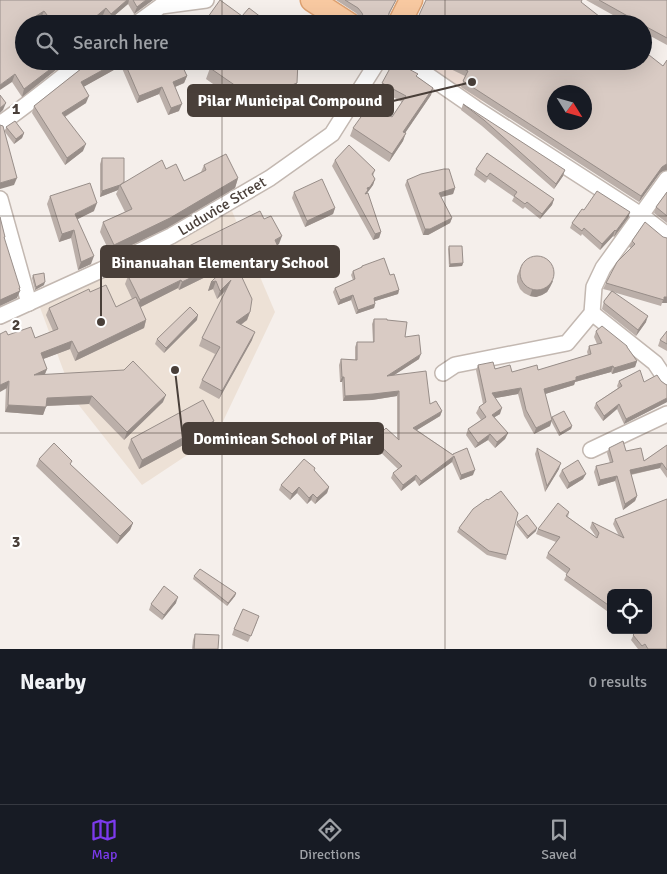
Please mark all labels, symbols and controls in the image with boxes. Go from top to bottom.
search box [15,15,652,70]
icon: search [33,29,61,57]
text: Search here [73,31,169,55]
callout: Pilar Municipal Compound [188,85,393,116]
north arrow [547,85,592,130]
text: Pilar Municipal Compound [198,91,383,111]
text: 1 [12,99,21,119]
street label: Luduvice Street [175,173,269,239]
callout: Binanuahan Elementary School [101,246,339,277]
text: Binanuahan Elementary School [111,253,329,273]
text: 2 [12,315,20,335]
callout: Dominican School of Pilar [183,423,383,454]
text: Dominican School of Pilar [193,429,374,449]
text: 3 [12,532,20,552]
map controls [607,589,652,634]
button: locate [607,589,652,634]
text: Nearby [20,669,86,695]
text: 0 results [588,672,647,692]
tab: Map [90,816,118,863]
tab: Directions [299,816,360,863]
tab: Saved [541,816,577,863]

